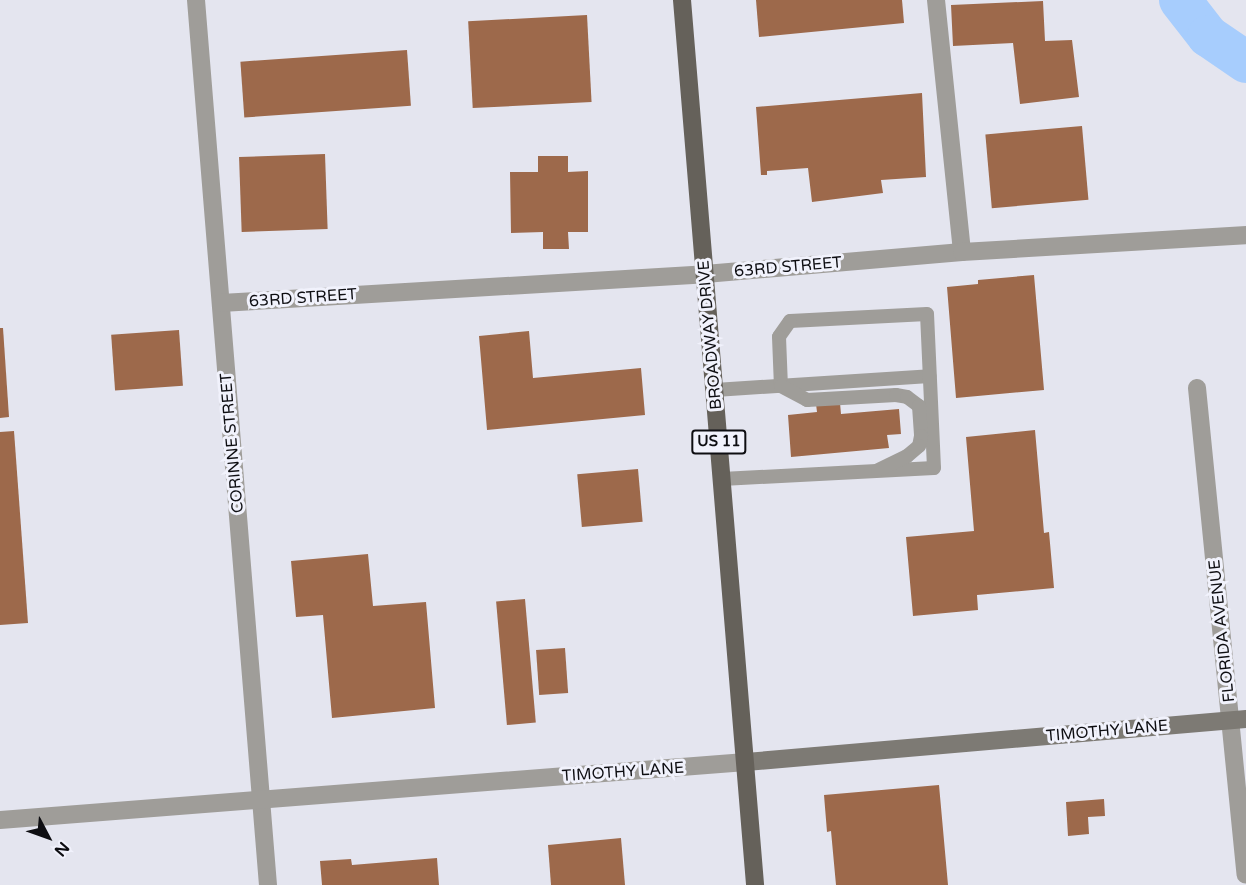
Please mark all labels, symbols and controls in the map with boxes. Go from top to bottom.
street label: 63RD STREET [733,253,843,281]
street label: BROADWAY DRIVE [694,259,726,411]
street label: 63RD STREET [248,285,358,311]
street label: CORINNE STREET [216,372,248,514]
road number: US 11 [690,430,748,454]
street label: FLORIDA AVENUE [1205,559,1239,703]
street label: TIMOTHY LANE [1045,716,1169,746]
street label: TIMOTHY LANE [561,758,685,786]
north arrow [18,807,78,867]
text: N [50,837,73,860]

